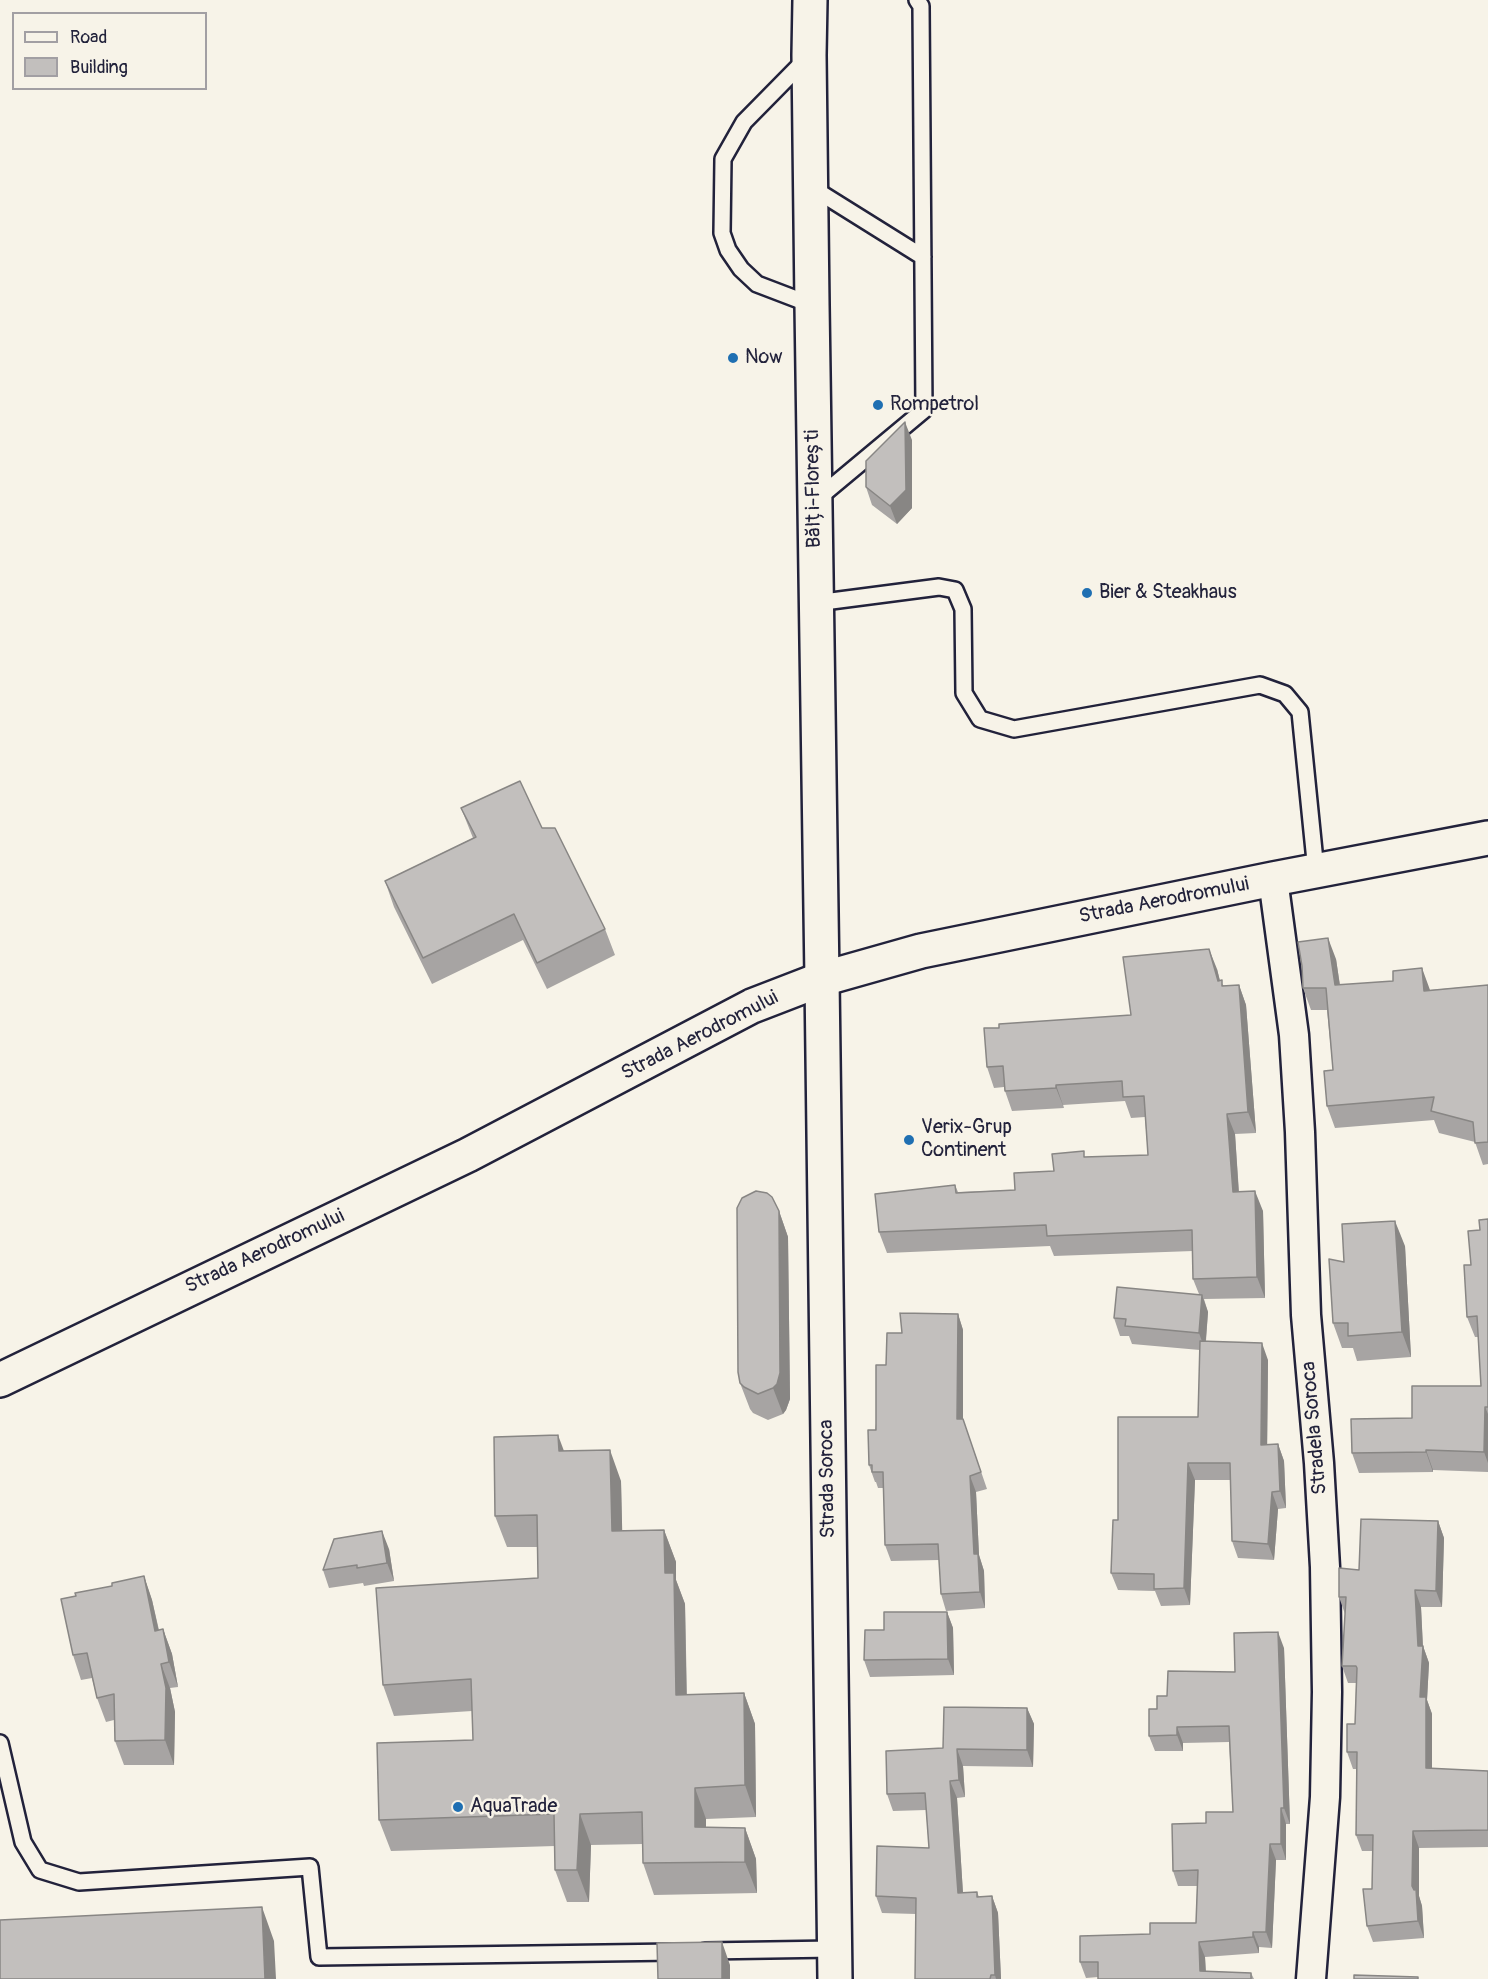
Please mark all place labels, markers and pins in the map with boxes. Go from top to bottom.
place label: Now [745,346,783,370]
marker: Now [726,351,740,365]
place label: Rompetrol [890,393,979,417]
marker: Rompetrol [871,398,885,412]
place label: Bier & Steakhaus [1099,581,1237,605]
marker: Bier & Steakhaus [1080,586,1094,600]
place label: Verix-Grup Continent [921,1116,1012,1163]
marker: Verix-Grup Continent [902,1133,916,1147]
place label: AquaTrade [470,1795,557,1819]
marker: AquaTrade [451,1800,465,1814]

